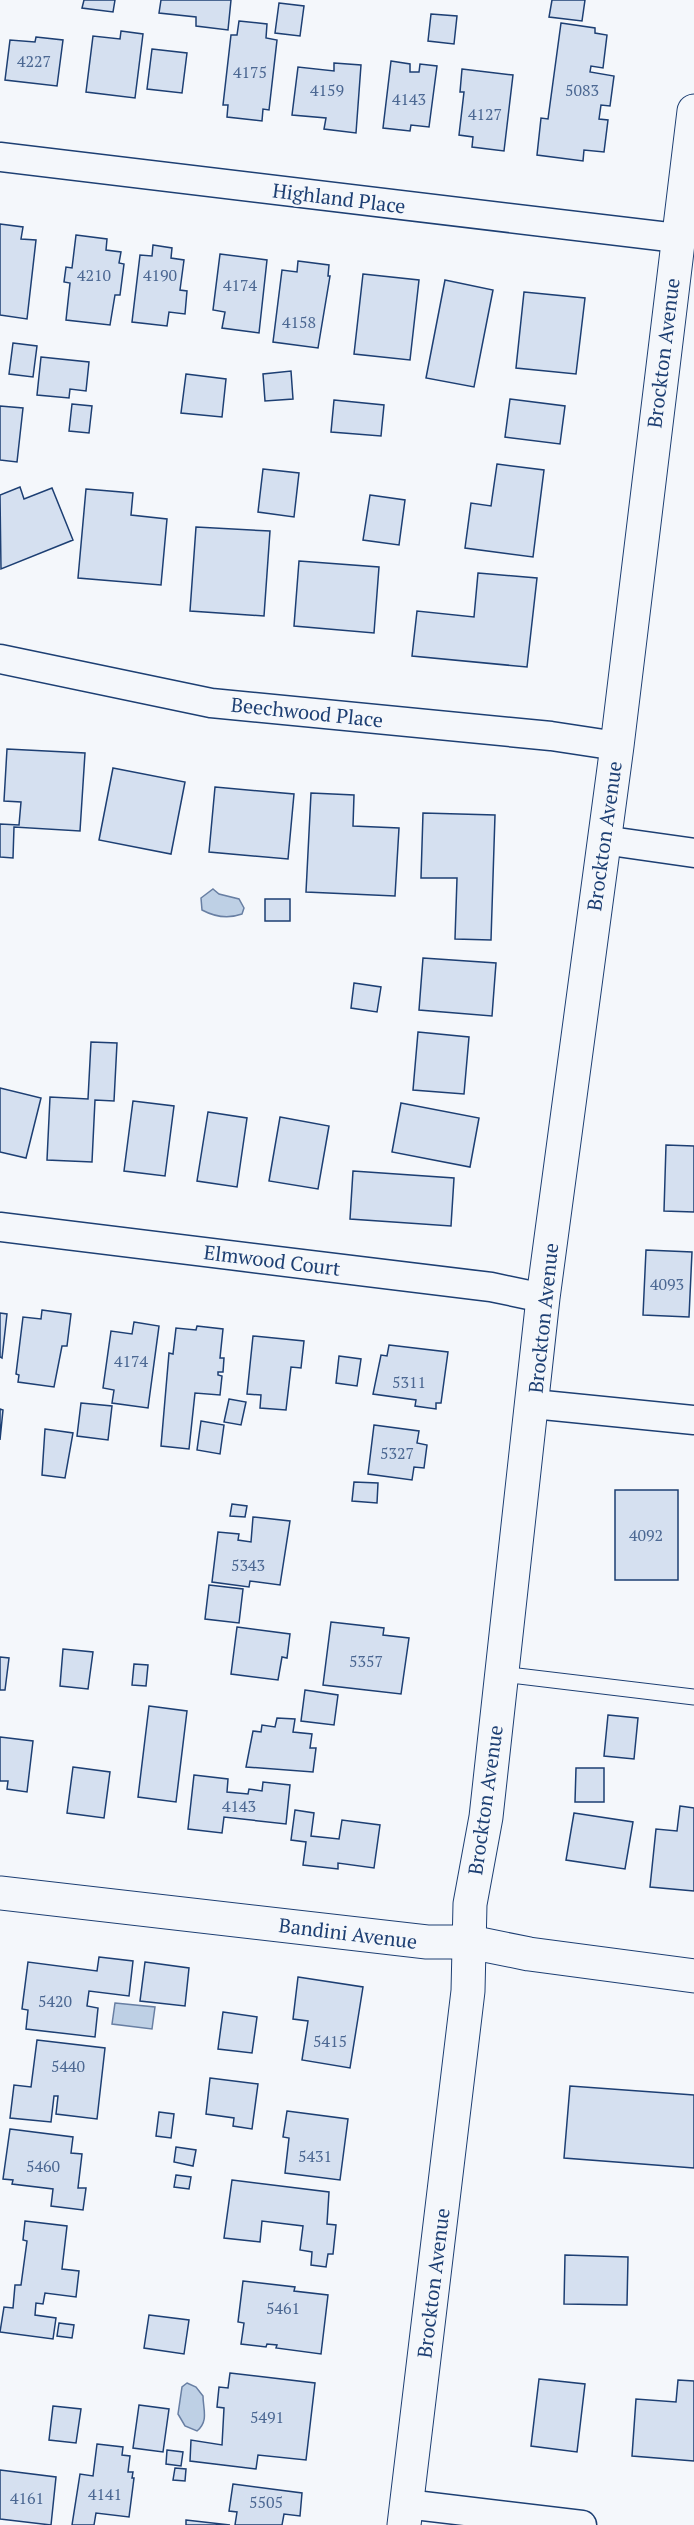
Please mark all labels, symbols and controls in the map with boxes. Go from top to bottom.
house number: 4227 [17,50,51,72]
house number: 4175 [233,61,267,83]
house number: 4159 [310,79,344,101]
house number: 5083 [565,79,599,101]
house number: 4143 [392,88,426,110]
house number: 4127 [468,103,502,125]
street label: Highland Place [271,176,407,220]
house number: 4210 [77,264,111,286]
house number: 4190 [143,264,177,286]
house number: 4174 [223,274,258,296]
street label: Brockton Avenue [640,276,686,430]
house number: 4158 [282,311,316,333]
street label: Beechwood Place [230,691,384,733]
street label: Brockton Avenue [580,759,628,913]
street label: Elmwood Court [202,1238,342,1282]
street label: Brockton Avenue [522,1242,564,1394]
house number: 4093 [650,1273,684,1295]
house number: 4174 [114,1350,149,1372]
house number: 5311 [392,1371,426,1393]
house number: 5327 [380,1442,414,1464]
house number: 4092 [629,1524,663,1546]
house number: 5343 [231,1554,265,1576]
house number: 5357 [349,1650,383,1672]
street label: Brockton Avenue [461,1723,509,1877]
house number: 4143 [222,1795,256,1817]
street label: Bandini Avenue [277,1911,419,1955]
house number: 5420 [38,1990,72,2012]
house number: 5415 [313,2030,347,2052]
house number: 5440 [51,2055,85,2077]
house number: 5431 [298,2145,332,2167]
house number: 5460 [26,2155,60,2177]
street label: Brockton Avenue [410,2206,456,2360]
house number: 5461 [266,2297,300,2319]
house number: 5491 [250,2406,284,2428]
house number: 4141 [88,2483,122,2505]
house number: 4161 [10,2487,44,2509]
house number: 5505 [249,2491,283,2513]

